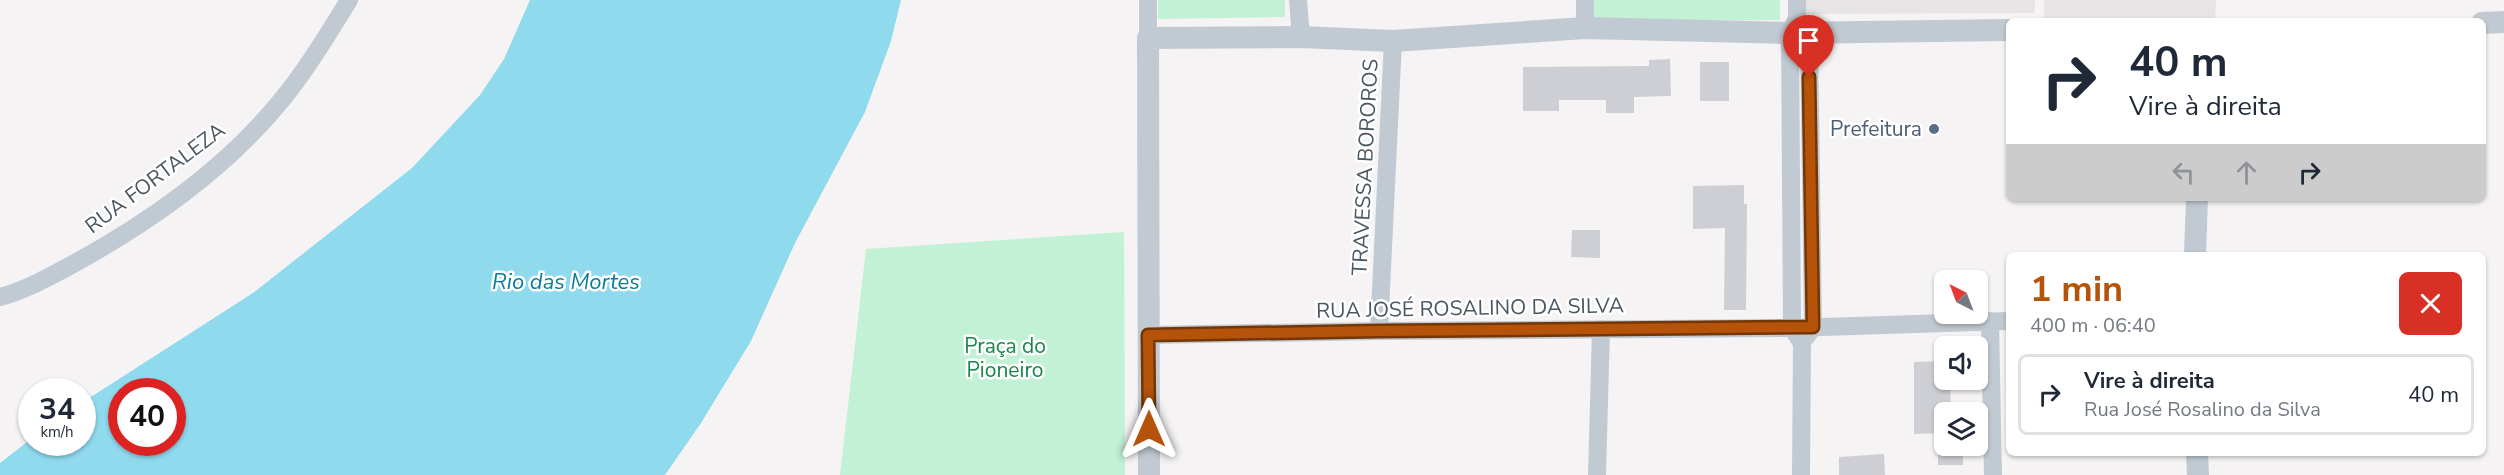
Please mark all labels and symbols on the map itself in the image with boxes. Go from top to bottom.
pin [1783,15,1834,77]
street label: TRAVESSA BOROROS [1345,58,1385,276]
place label: Prefeitura [1830,115,1922,143]
street label: RUA FORTALEZA [79,116,231,240]
marker: Prefeitura [1927,122,1941,136]
water label: Rio das Mortes [492,267,640,297]
north arrow [1934,270,1988,324]
street label: RUA JOSÉ ROSALINO DA SILVA [1316,291,1624,325]
park label: Praça do Pioneiro [964,332,1046,384]
speed limit sign: 40 [108,378,186,456]
position arrow [1117,397,1181,461]

